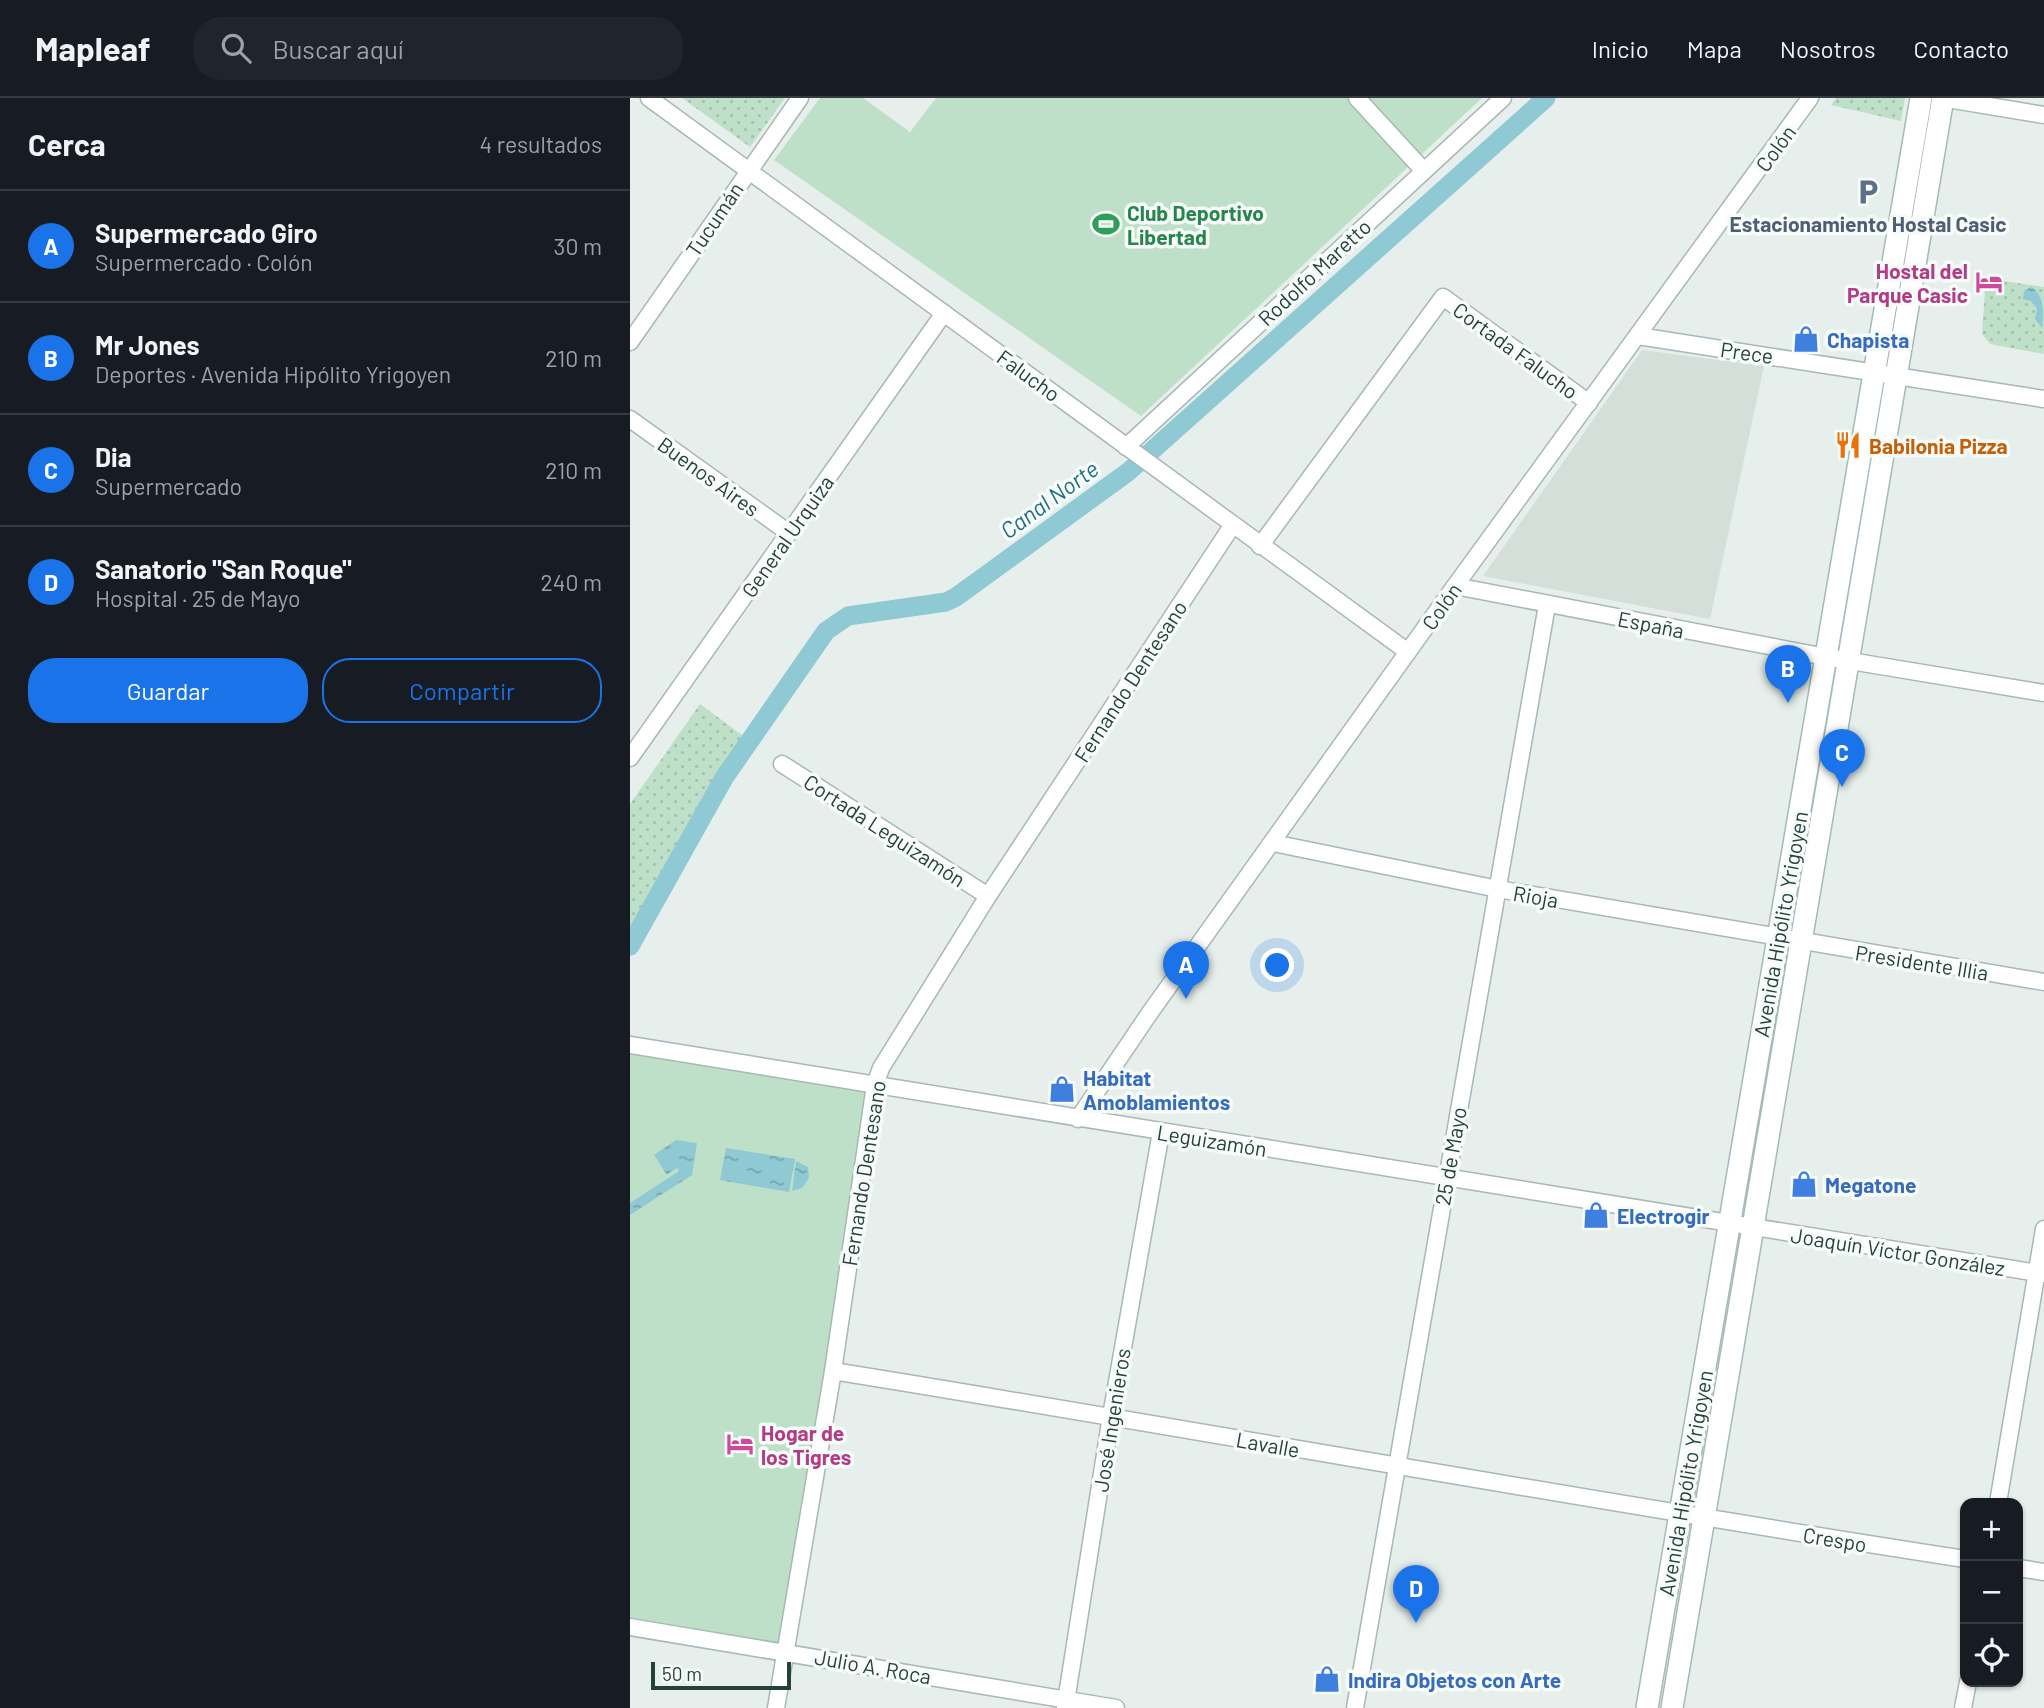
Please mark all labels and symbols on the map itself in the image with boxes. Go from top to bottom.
street label: Colón [1750,120,1800,176]
street label: Tucumán [680,177,748,261]
parking icon: Estacionamiento Hostal Casic [1853,177,1883,207]
place label: Club Deportivo Libertad [1127,200,1264,249]
sports icon: Club Deportivo Libertad [1091,209,1121,239]
place label: Estacionamiento Hostal Casic [1729,211,2007,236]
street label: Rodolfo Maretto [1253,213,1375,331]
place label: Hostal del Parque Casic [1847,258,1968,307]
hotel icon: Hostal del Parque Casic [1974,267,2004,297]
street label: Cortada Falucho [1449,296,1583,404]
shop icon: Chapista [1791,324,1821,354]
place label: Chapista [1827,327,1909,352]
street label: Prece [1719,336,1775,368]
street label: Falucho [993,344,1065,406]
restaurant icon: Babilonia Pizza [1833,430,1863,460]
street label: Buenos Aires [654,431,764,521]
place label: Babilonia Pizza [1869,433,2008,458]
water label: Canal Norte [994,454,1104,544]
street label: General Urquiza [736,470,838,602]
street label: Colón [1416,578,1466,634]
street label: Fernando Dentesano [1068,596,1192,766]
street label: España [1616,605,1686,643]
pin: B [1765,645,1811,703]
pin: C [1819,729,1865,787]
street label: Cortada Leguizamón [799,768,971,892]
street label: Avenida Hipólito Yrigoyen [1748,809,1812,1039]
street label: Rioja [1511,880,1561,912]
street label: Presidente Illia [1854,939,1990,985]
pin: A [1163,941,1209,999]
your location [1260,948,1294,982]
place label: Habitat Amoblamientos [1083,1065,1230,1114]
shop icon: Habitat Amoblamientos [1047,1074,1077,1104]
street label: Fernando Dentesano [836,1078,890,1268]
street label: 25 de Mayo [1429,1105,1471,1207]
street label: Leguizamón [1155,1119,1269,1161]
shop icon: Megatone [1789,1169,1819,1199]
place label: Megatone [1825,1172,1916,1197]
shop icon: Electrogir [1581,1200,1611,1230]
place label: Electrogir [1617,1203,1710,1228]
street label: Joaquín Víctor González [1789,1222,2007,1280]
street label: José Ingenieros [1087,1346,1135,1494]
street label: Avenida Hipólito Yrigoyen [1653,1368,1717,1598]
place label: Hogar de los Tigres [761,1420,851,1469]
street label: Lavalle [1234,1426,1302,1462]
hotel icon: Hogar de los Tigres [725,1429,755,1459]
street label: Crespo [1801,1522,1869,1556]
pin: D [1393,1565,1439,1623]
street label: Julio A. Roca [813,1643,933,1689]
scale bar [651,1659,791,1691]
shop icon: Indira Objetos con Arte [1312,1664,1342,1694]
place label: Indira Objetos con Arte [1348,1667,1561,1692]

